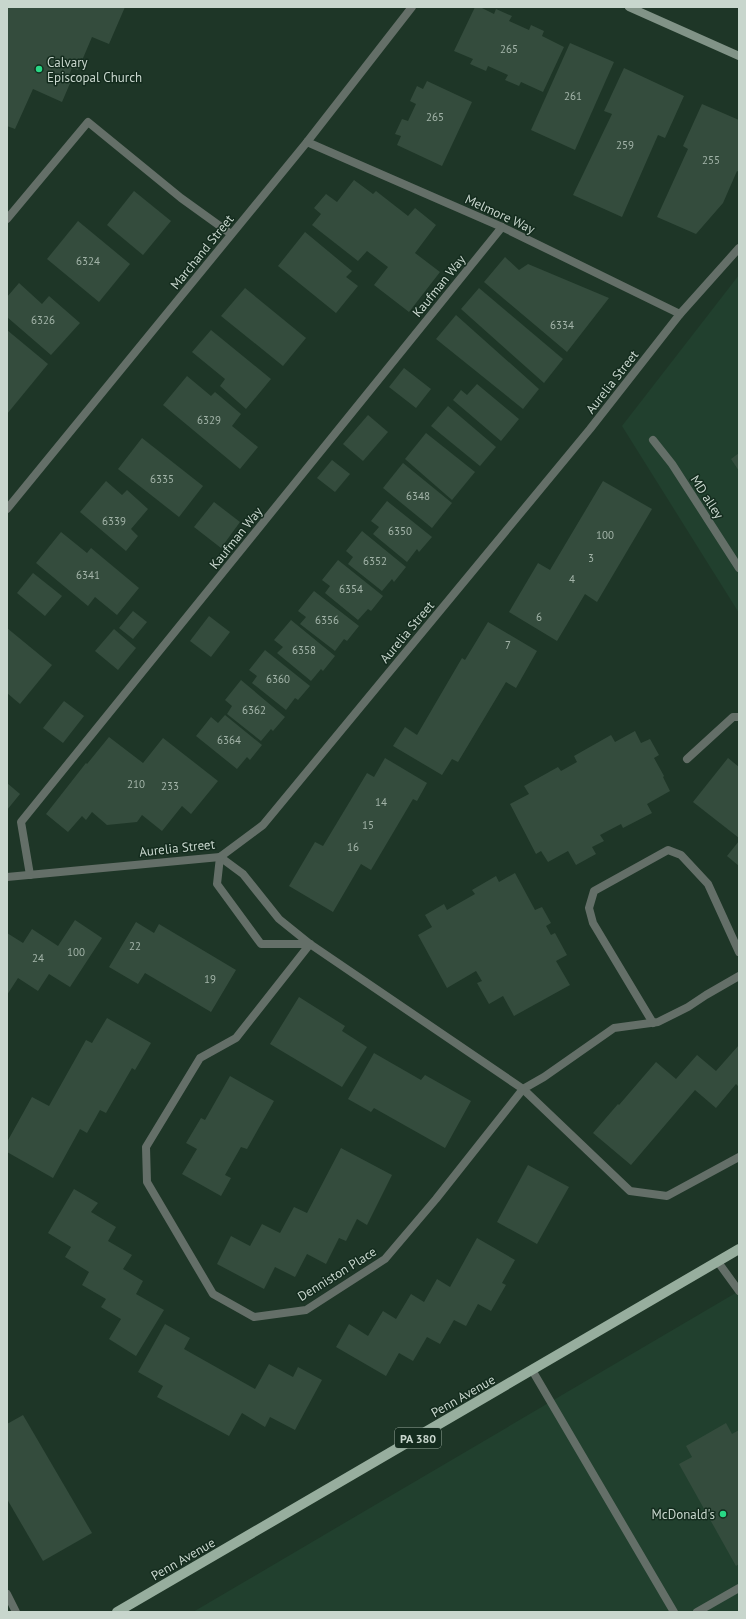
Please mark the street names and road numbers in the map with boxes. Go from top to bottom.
street label: Melmore Way [462,190,538,238]
street label: Marchand Street [167,211,238,293]
street label: Kaufman Way [409,251,469,321]
street label: Aurelia Street [582,346,642,417]
street label: MD alley [687,472,727,522]
street label: Kaufman Way [206,503,266,573]
street label: Aurelia Street [376,597,438,667]
street label: Aurelia Street [138,836,216,860]
street label: Denniston Place [294,1243,380,1305]
street label: Penn Avenue [428,1371,498,1421]
road number: PA 380 [395,1428,441,1448]
street label: Penn Avenue [148,1534,218,1584]

